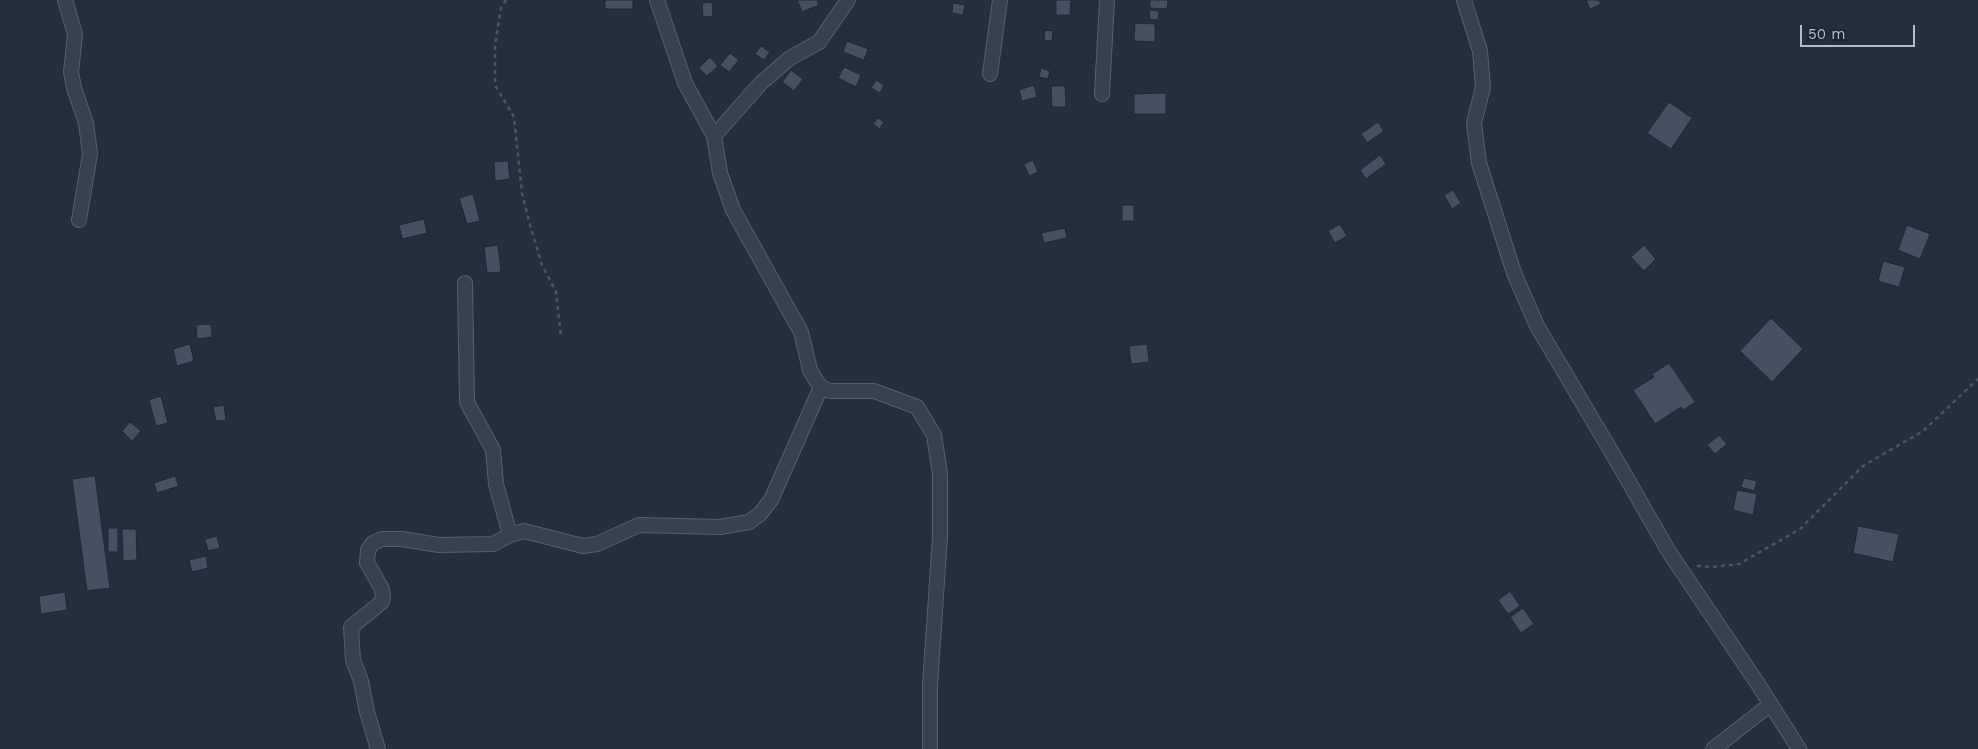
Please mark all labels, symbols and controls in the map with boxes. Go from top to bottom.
scale bar [1803,15,1918,47]
text: 50 m [1808,25,1845,43]

